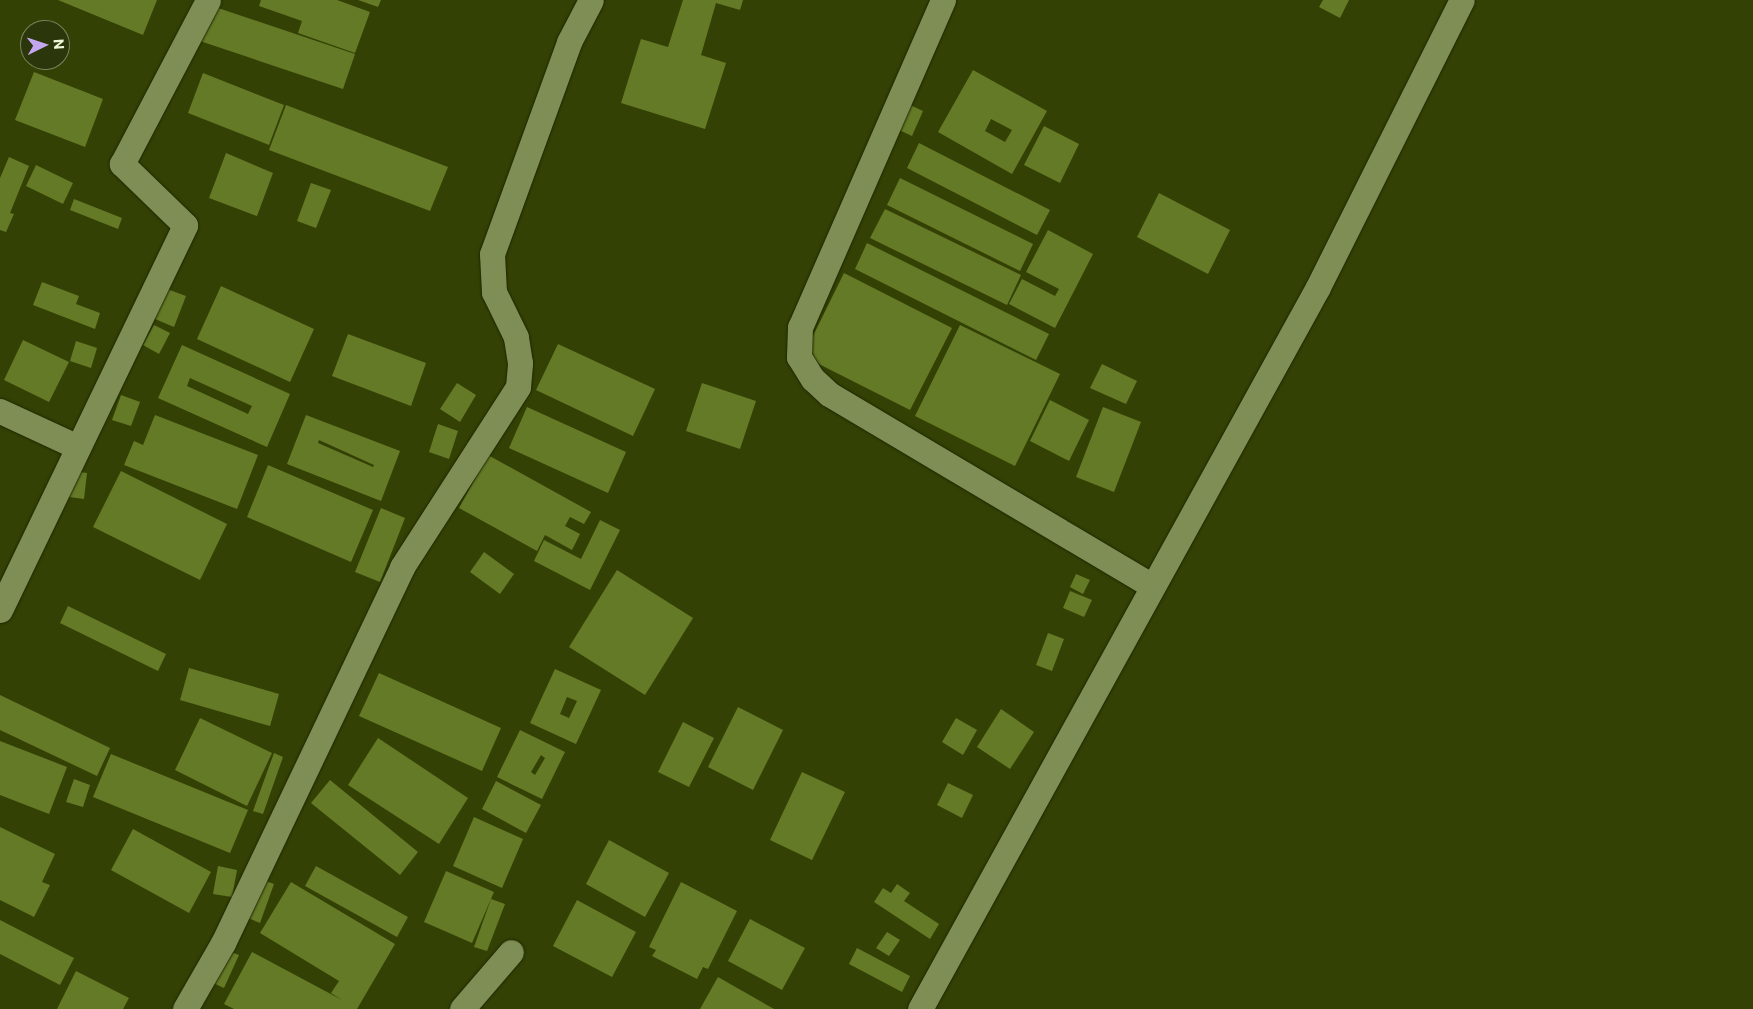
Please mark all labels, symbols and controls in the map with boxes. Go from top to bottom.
north arrow [20,20,70,70]
text: N [51,38,68,50]

